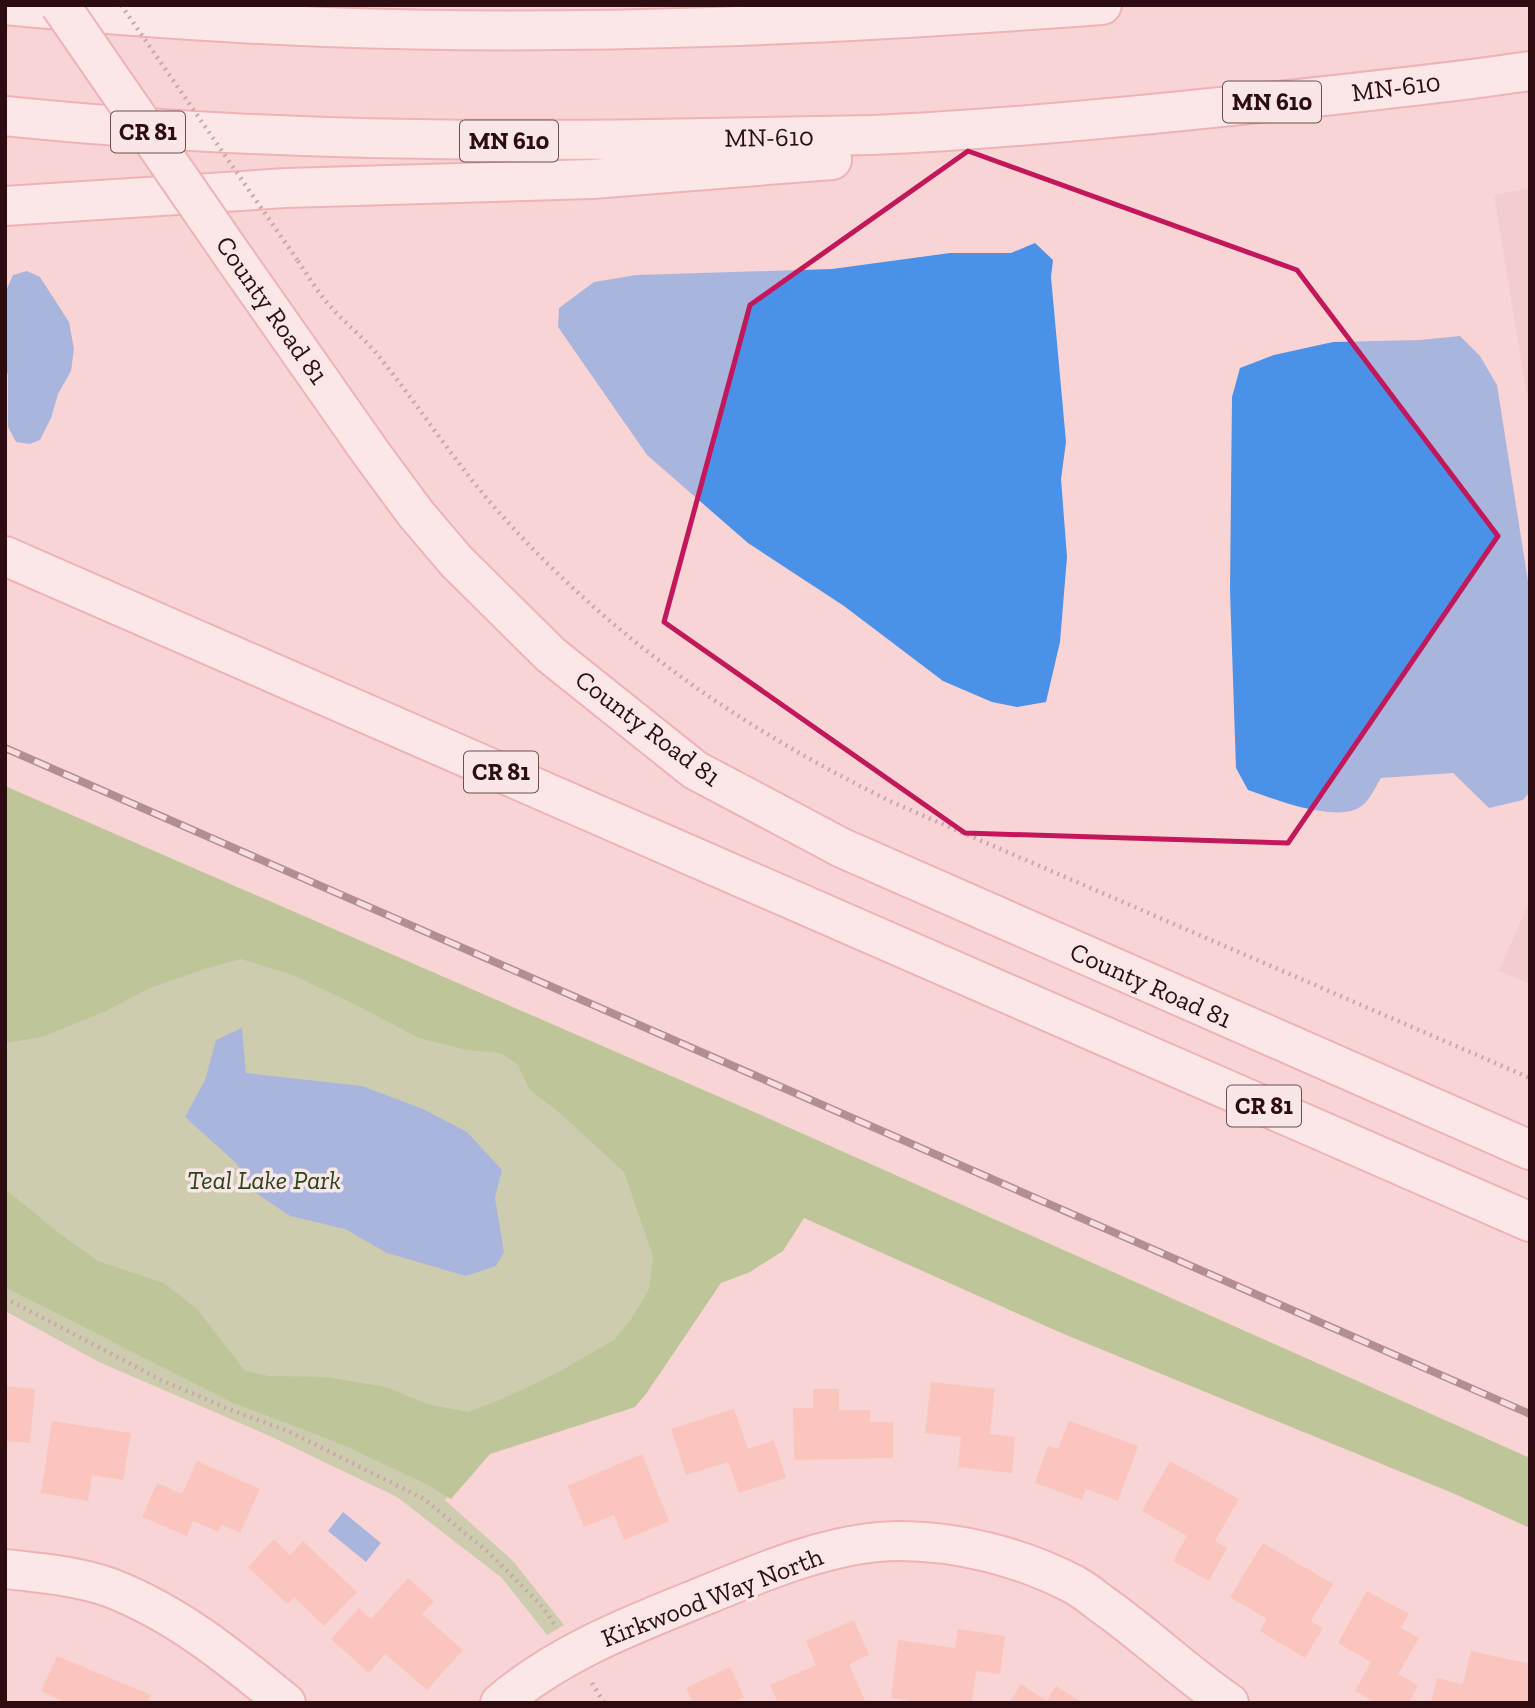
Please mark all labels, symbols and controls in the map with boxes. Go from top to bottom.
street label: MN-610 [1350,66,1442,108]
road number: MN 610 [1223,82,1321,122]
road number: CR 81 [111,112,185,152]
road number: MN 610 [460,120,558,162]
street label: MN-610 [724,120,814,154]
street label: County Road 81 [209,230,335,390]
street label: County Road 81 [569,663,727,793]
road number: CR 81 [464,752,538,792]
street label: County Road 81 [1065,935,1237,1035]
road number: CR 81 [1227,1086,1301,1126]
park label: Teal Lake Park [187,1164,341,1196]
street label: Kirkwood Way North [597,1540,828,1654]

